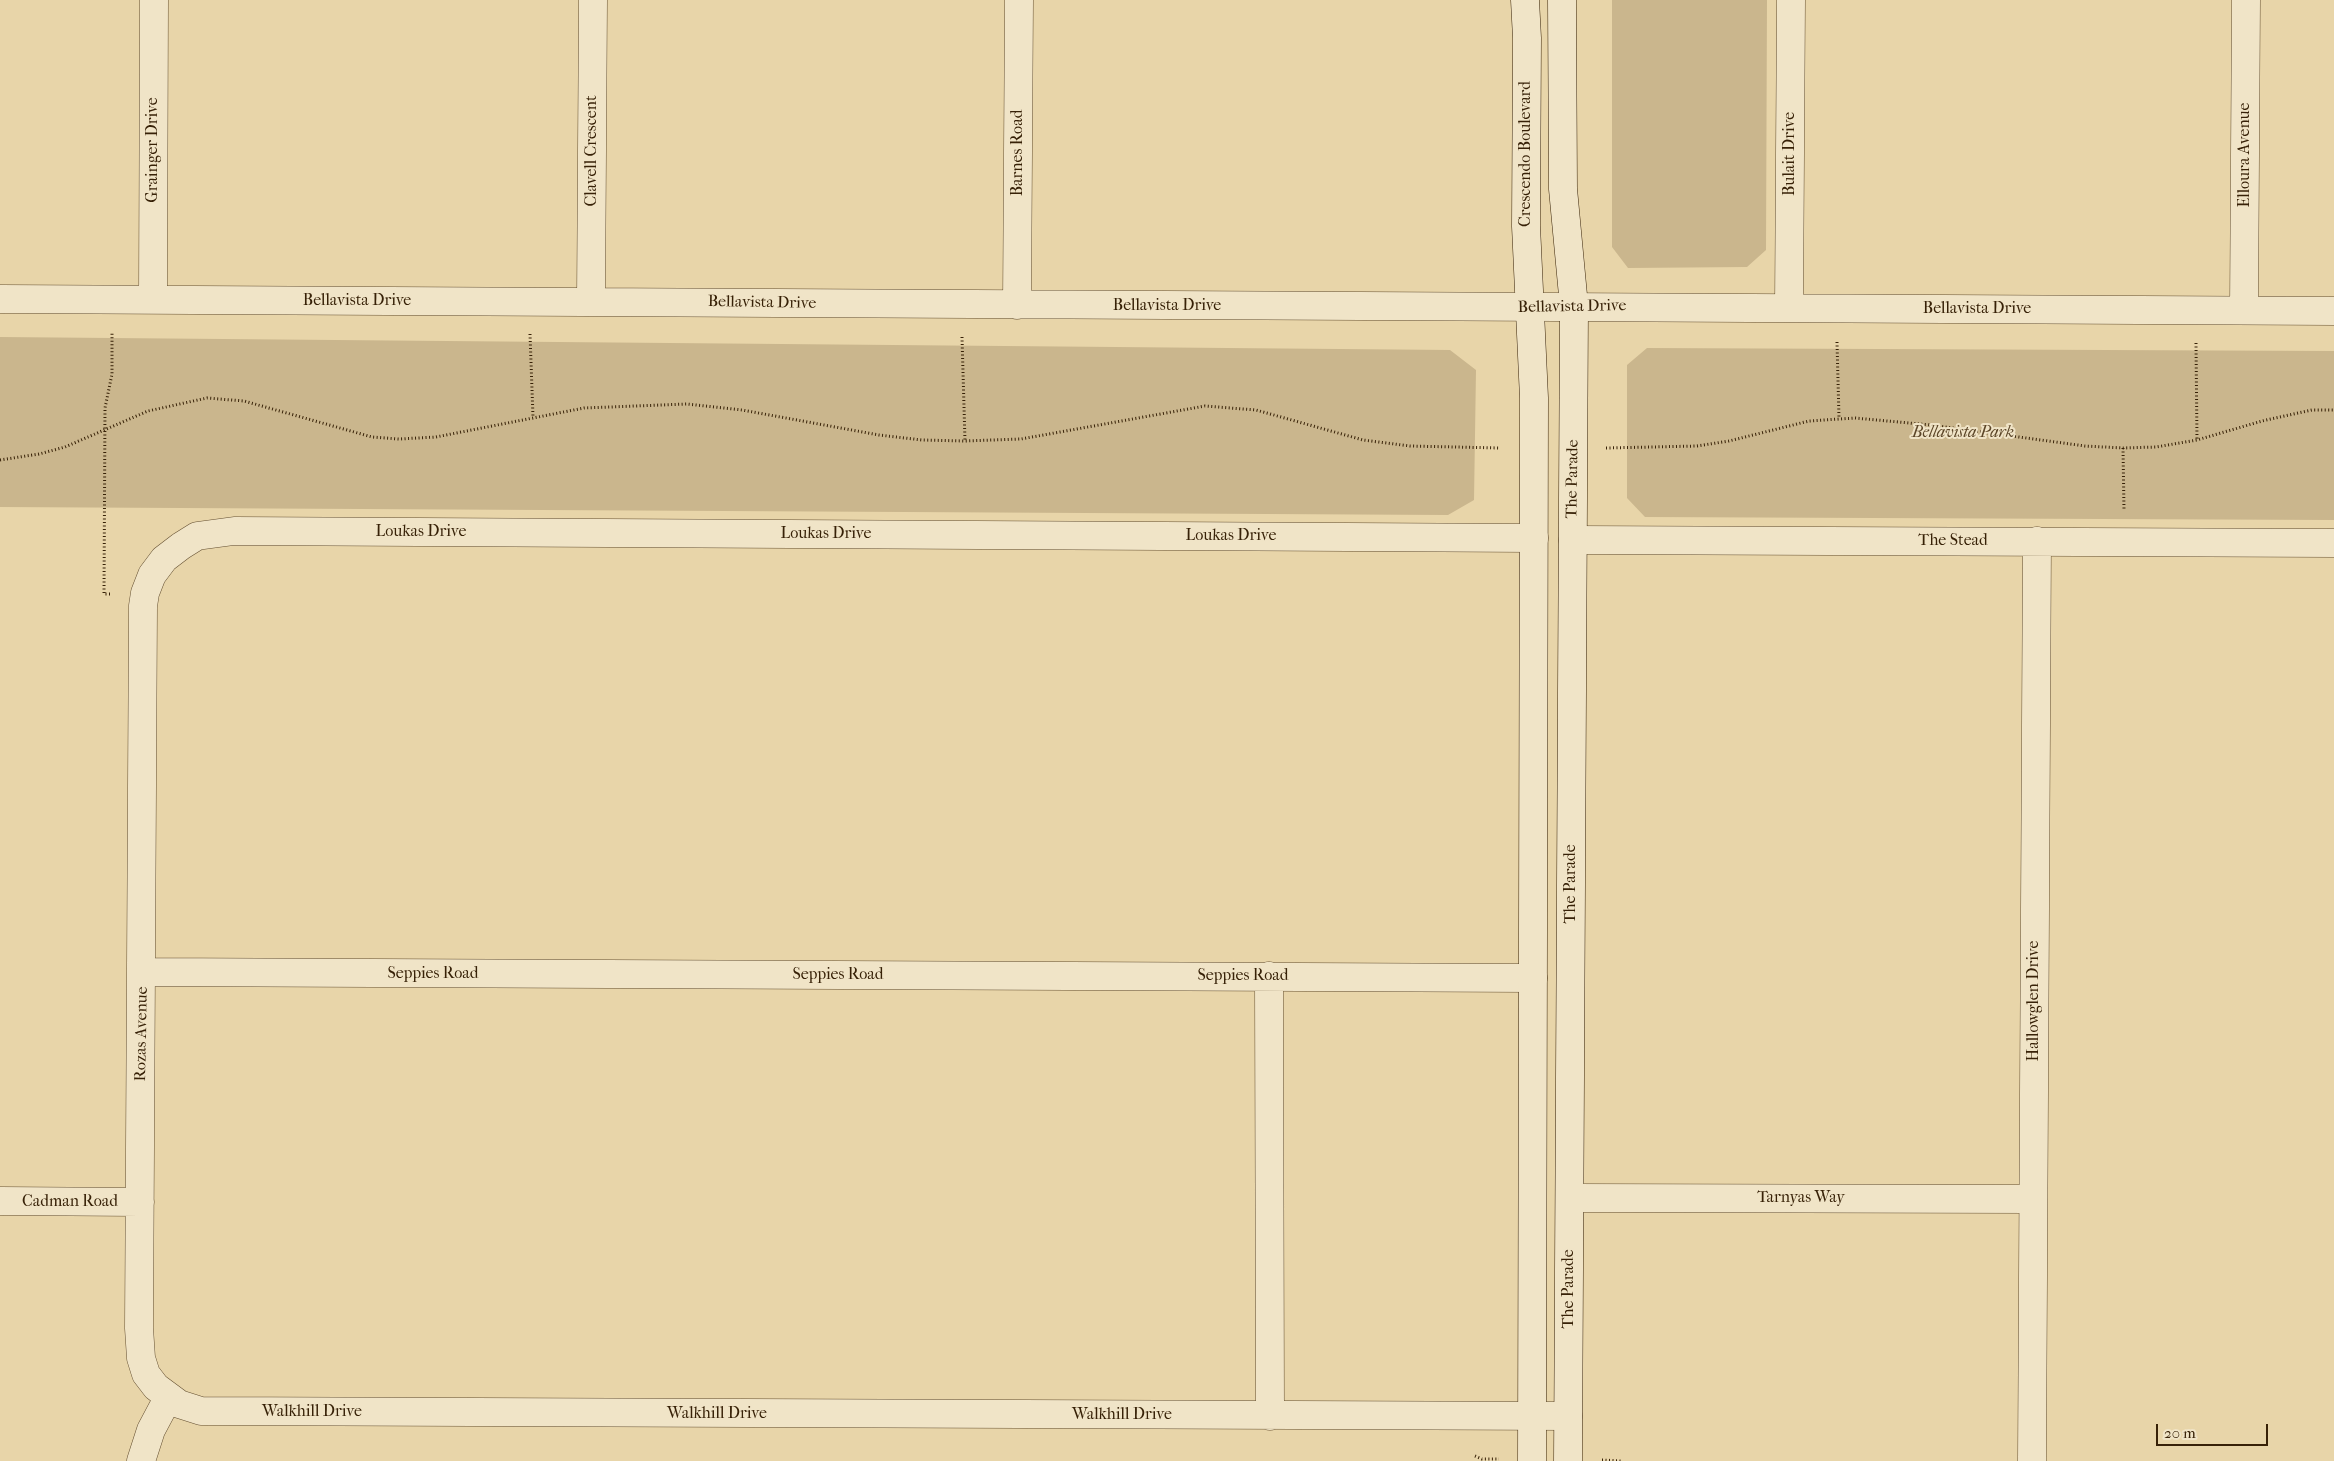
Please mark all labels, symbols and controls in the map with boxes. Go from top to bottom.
street label: Crescendo Boulevard [1516,81,1536,227]
street label: Clavell Crescent [582,95,602,207]
street label: Grainger Drive [143,97,163,203]
street label: Elloura Avenue [2235,103,2255,207]
street label: Barnes Road [1008,110,1028,196]
street label: Bulait Drive [1780,112,1800,196]
street label: Bellavista Drive [303,291,411,311]
street label: Bellavista Drive [708,292,816,314]
street label: Bellavista Drive [1113,296,1221,316]
street label: Bellavista Drive [1518,296,1626,318]
street label: Bellavista Drive [1923,299,2031,319]
park label: Bellavista Park [1912,423,2014,443]
street label: The Parade [1563,439,1583,519]
street label: Loukas Drive [376,522,466,542]
street label: Loukas Drive [781,524,871,544]
street label: Loukas Drive [1186,526,1276,546]
street label: The Stead [1918,531,1988,551]
street label: The Parade [1561,844,1581,924]
street label: Hallowglen Drive [2024,941,2044,1061]
street label: Seppies Road [388,964,478,984]
street label: Seppies Road [793,965,883,985]
street label: Seppies Road [1198,966,1288,986]
street label: Rozas Avenue [132,986,152,1082]
street label: Tarnyas Way [1757,1188,1845,1208]
street label: Cadman Road [22,1192,118,1212]
street label: The Parade [1559,1249,1579,1329]
street label: Walkhill Drive [262,1402,362,1422]
street label: Walkhill Drive [667,1404,767,1424]
street label: Walkhill Drive [1072,1405,1172,1425]
scale bar [2159,1414,2272,1446]
text: 20 m [2164,1424,2196,1442]

